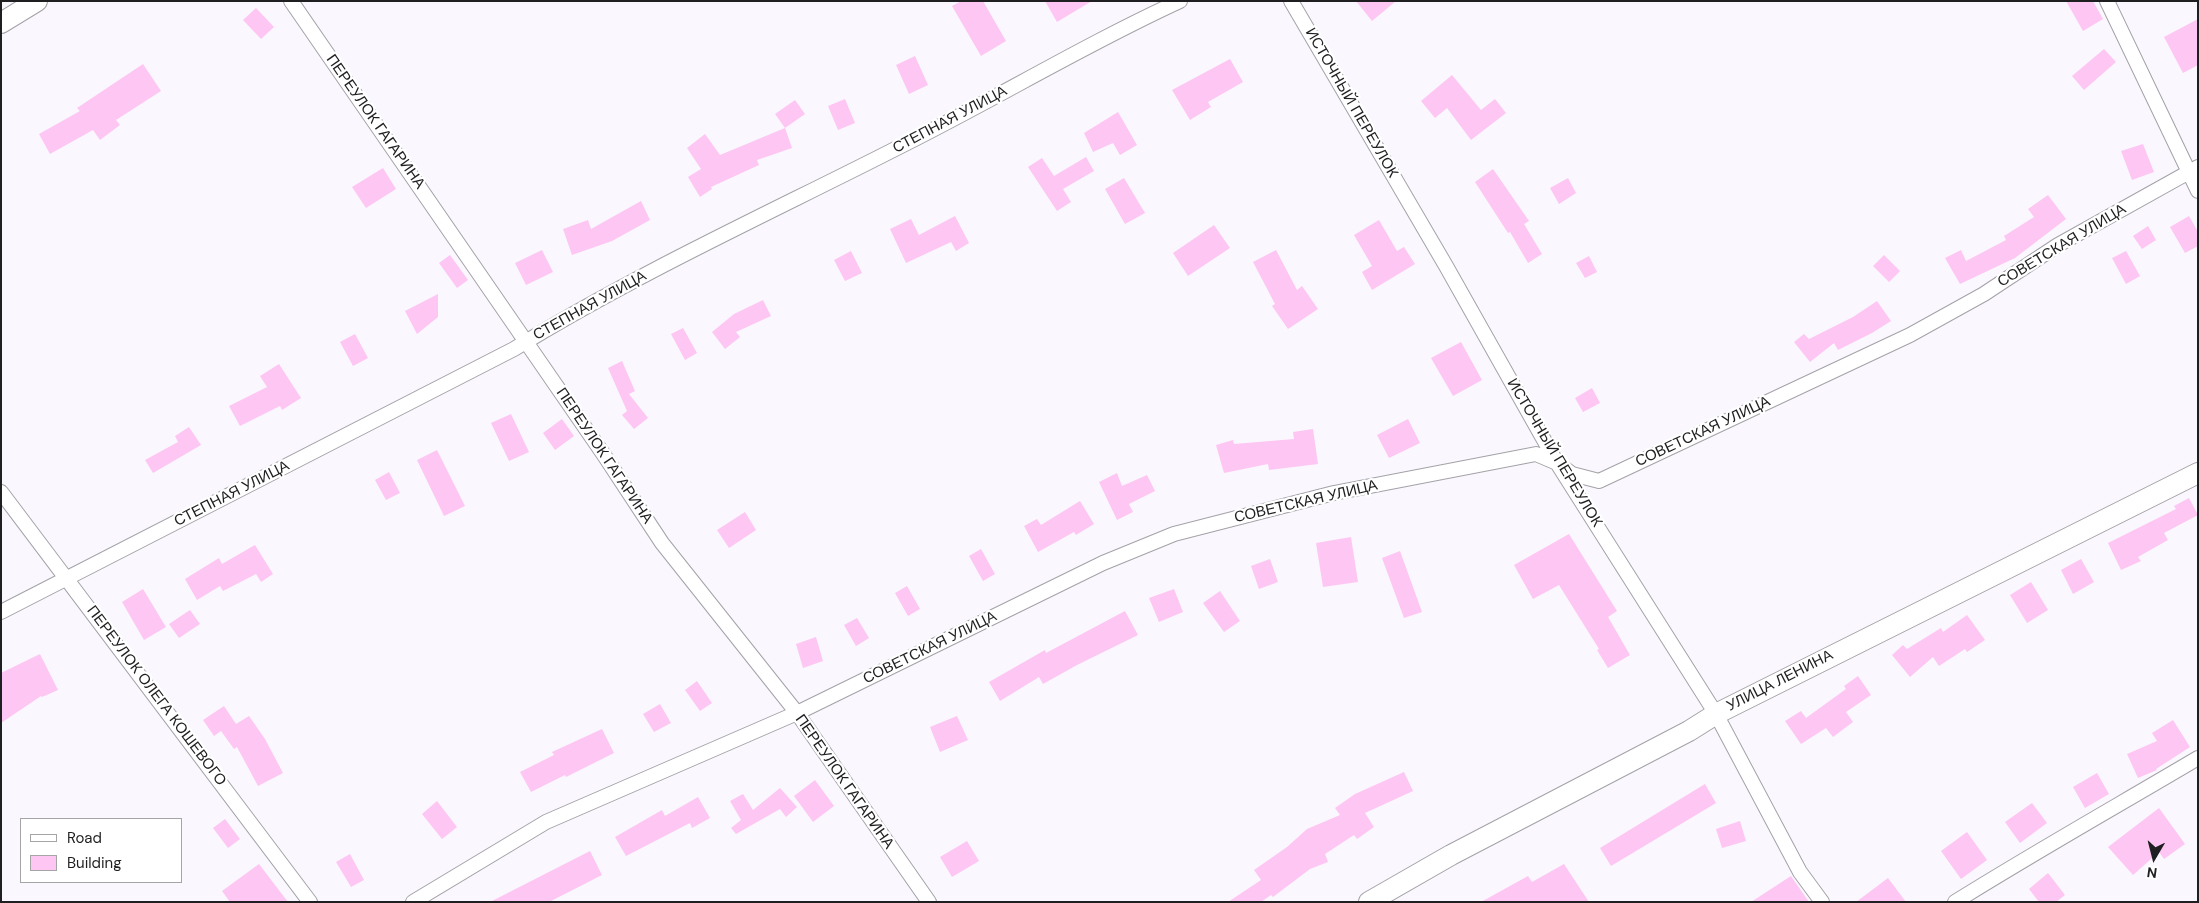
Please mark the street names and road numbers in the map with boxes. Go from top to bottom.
street label: ИСТОЧНЫЙ ПЕРЕУЛОК [1301,25,1401,181]
street label: ПЕРЕУЛОК ГАГАРИНА [322,51,428,193]
street label: СТЕПНАЯ УЛИЦА [890,82,1010,158]
street label: СОВЕТСКАЯ УЛИЦА [1995,201,2129,291]
street label: СТЕПНАЯ УЛИЦА [530,267,650,345]
street label: ИСТОЧНЫЙ ПЕРЕУЛОК [1503,376,1605,530]
street label: ПЕРЕУЛОК ГАГАРИНА [552,385,656,527]
street label: СОВЕТСКАЯ УЛИЦА [1633,393,1773,471]
street label: СТЕПНАЯ УЛИЦА [171,457,293,531]
street label: СОВЕТСКАЯ УЛИЦА [1233,477,1379,527]
street label: ПЕРЕУЛОК ОЛЕГА КОШЕВОГО [82,602,230,790]
street label: СОВЕТСКАЯ УЛИЦА [860,608,1000,688]
street label: УЛИЦА ЛЕНИНА [1724,646,1836,716]
street label: ПЕРЕУЛОК ГАГАРИНА [791,711,897,853]

